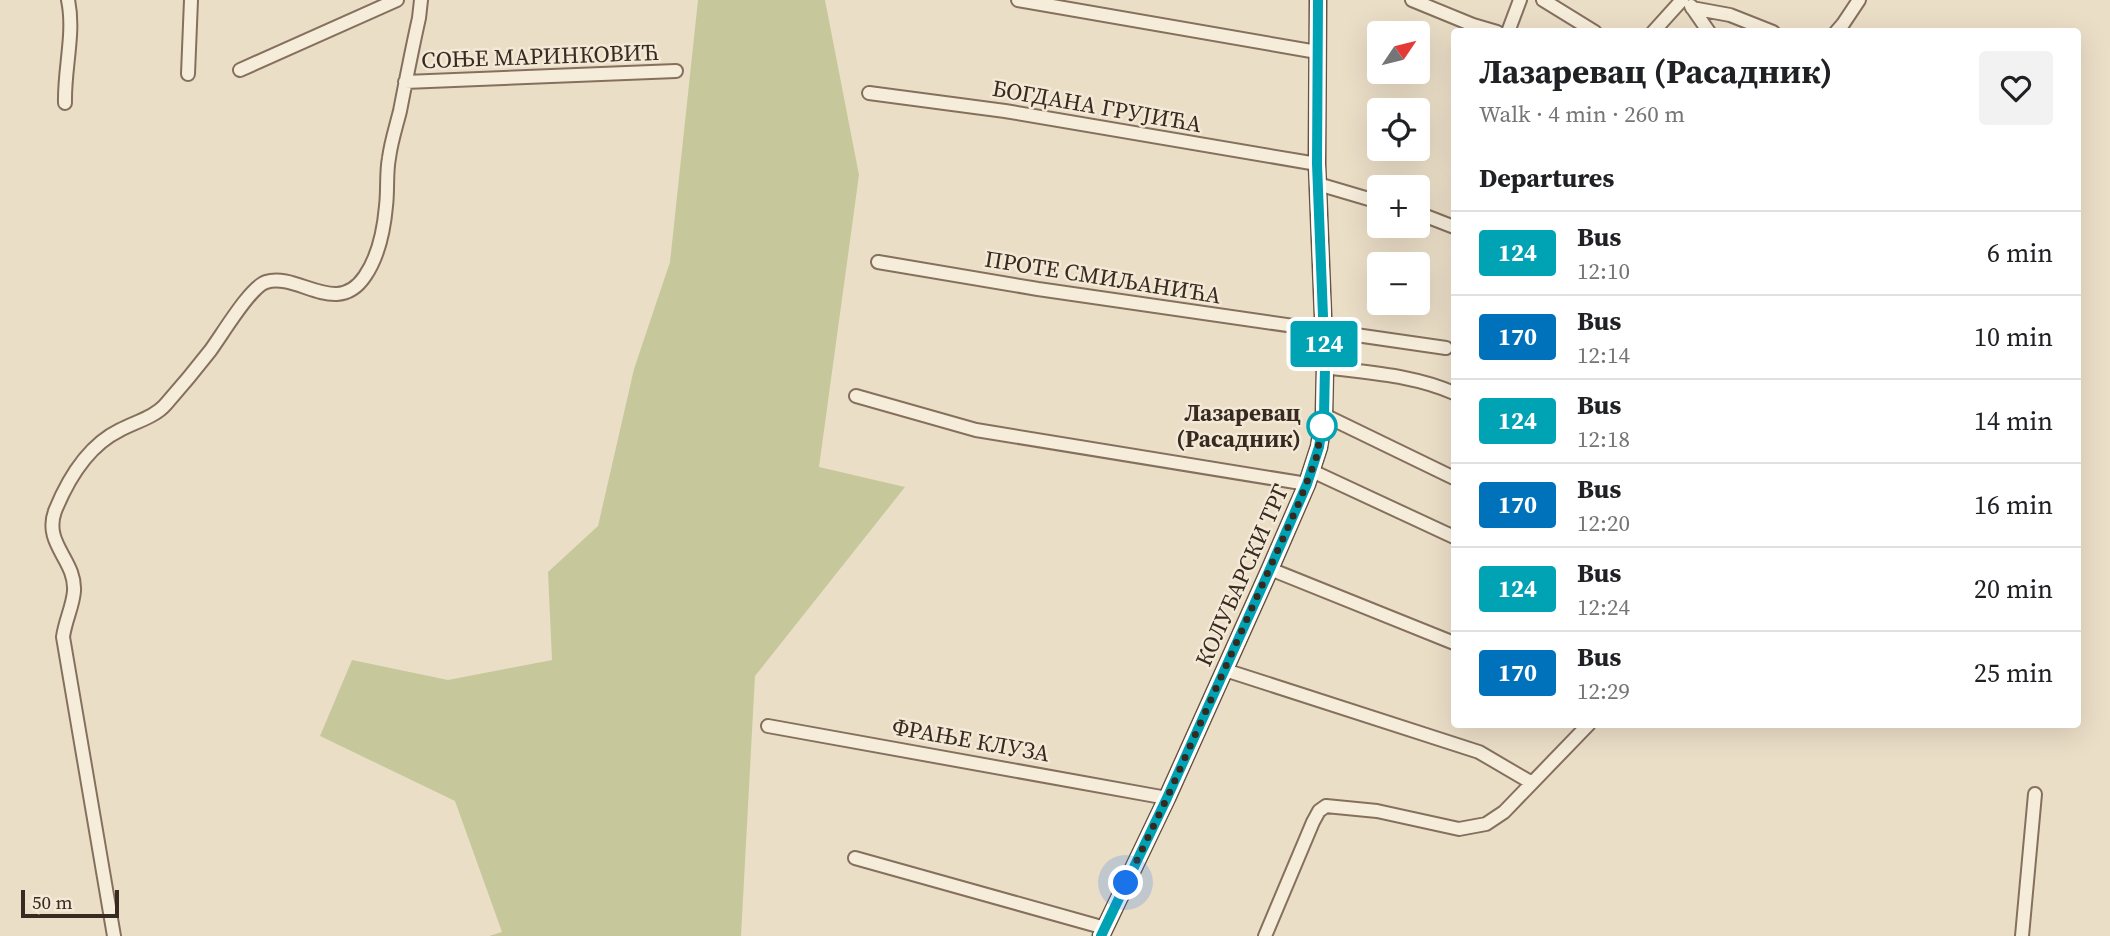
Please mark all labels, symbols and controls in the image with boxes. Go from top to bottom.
north arrow [1367,21,1430,84]
map controls [1367,21,1430,315]
street label: СОЊЕ МАРИНКОВИЋ [421,36,659,76]
text: Лазаревац (Расадник) [1479,49,1832,94]
button: heart [1979,51,2053,125]
street label: БОГДАНА ГРУЈИЋА [990,72,1205,140]
button: locate [1367,98,1430,161]
text: Walk · 4 min · 260 m [1479,98,1685,130]
text: Departures [1479,160,1614,196]
button: + [1367,175,1430,238]
text: Bus [1577,219,1621,255]
text: 6 min [1987,235,2053,271]
text: 124 [1498,236,1537,269]
street label: ПРОТЕ СМИЉАНИЋА [983,243,1224,312]
button: − [1367,252,1430,315]
text: 12:10 [1577,255,1630,287]
text: Bus [1577,303,1621,339]
text: 10 min [1974,319,2053,355]
text: 170 [1498,320,1537,353]
line badge: 124 [1284,321,1364,367]
text: 124 [1304,327,1344,360]
text: 12:14 [1577,339,1630,371]
text: Bus [1577,387,1621,423]
place label: Лазаревац (Расадник) [1176,397,1301,455]
text: 14 min [1974,403,2053,439]
text: 124 [1498,404,1537,437]
marker: Лазаревац (Расадник) [1307,411,1337,441]
text: 12:18 [1577,423,1630,455]
text: Bus [1577,471,1621,507]
street label: КОЛУБАРСКИ ТРГ [1187,479,1297,671]
text: 16 min [1974,487,2053,523]
text: 170 [1498,488,1537,521]
text: 12:20 [1577,507,1630,539]
text: Bus [1577,555,1621,591]
text: 20 min [1974,571,2053,607]
text: 124 [1498,572,1537,605]
text: 12:24 [1577,591,1630,623]
text: Bus [1577,639,1621,675]
text: 25 min [1974,655,2053,691]
text: 170 [1498,656,1537,689]
text: 12:29 [1577,675,1630,707]
street label: ФРАЊЕ КЛУЗА [890,710,1053,770]
your location [1108,865,1143,900]
scale bar [21,887,119,919]
text: 50 m [32,889,73,915]

